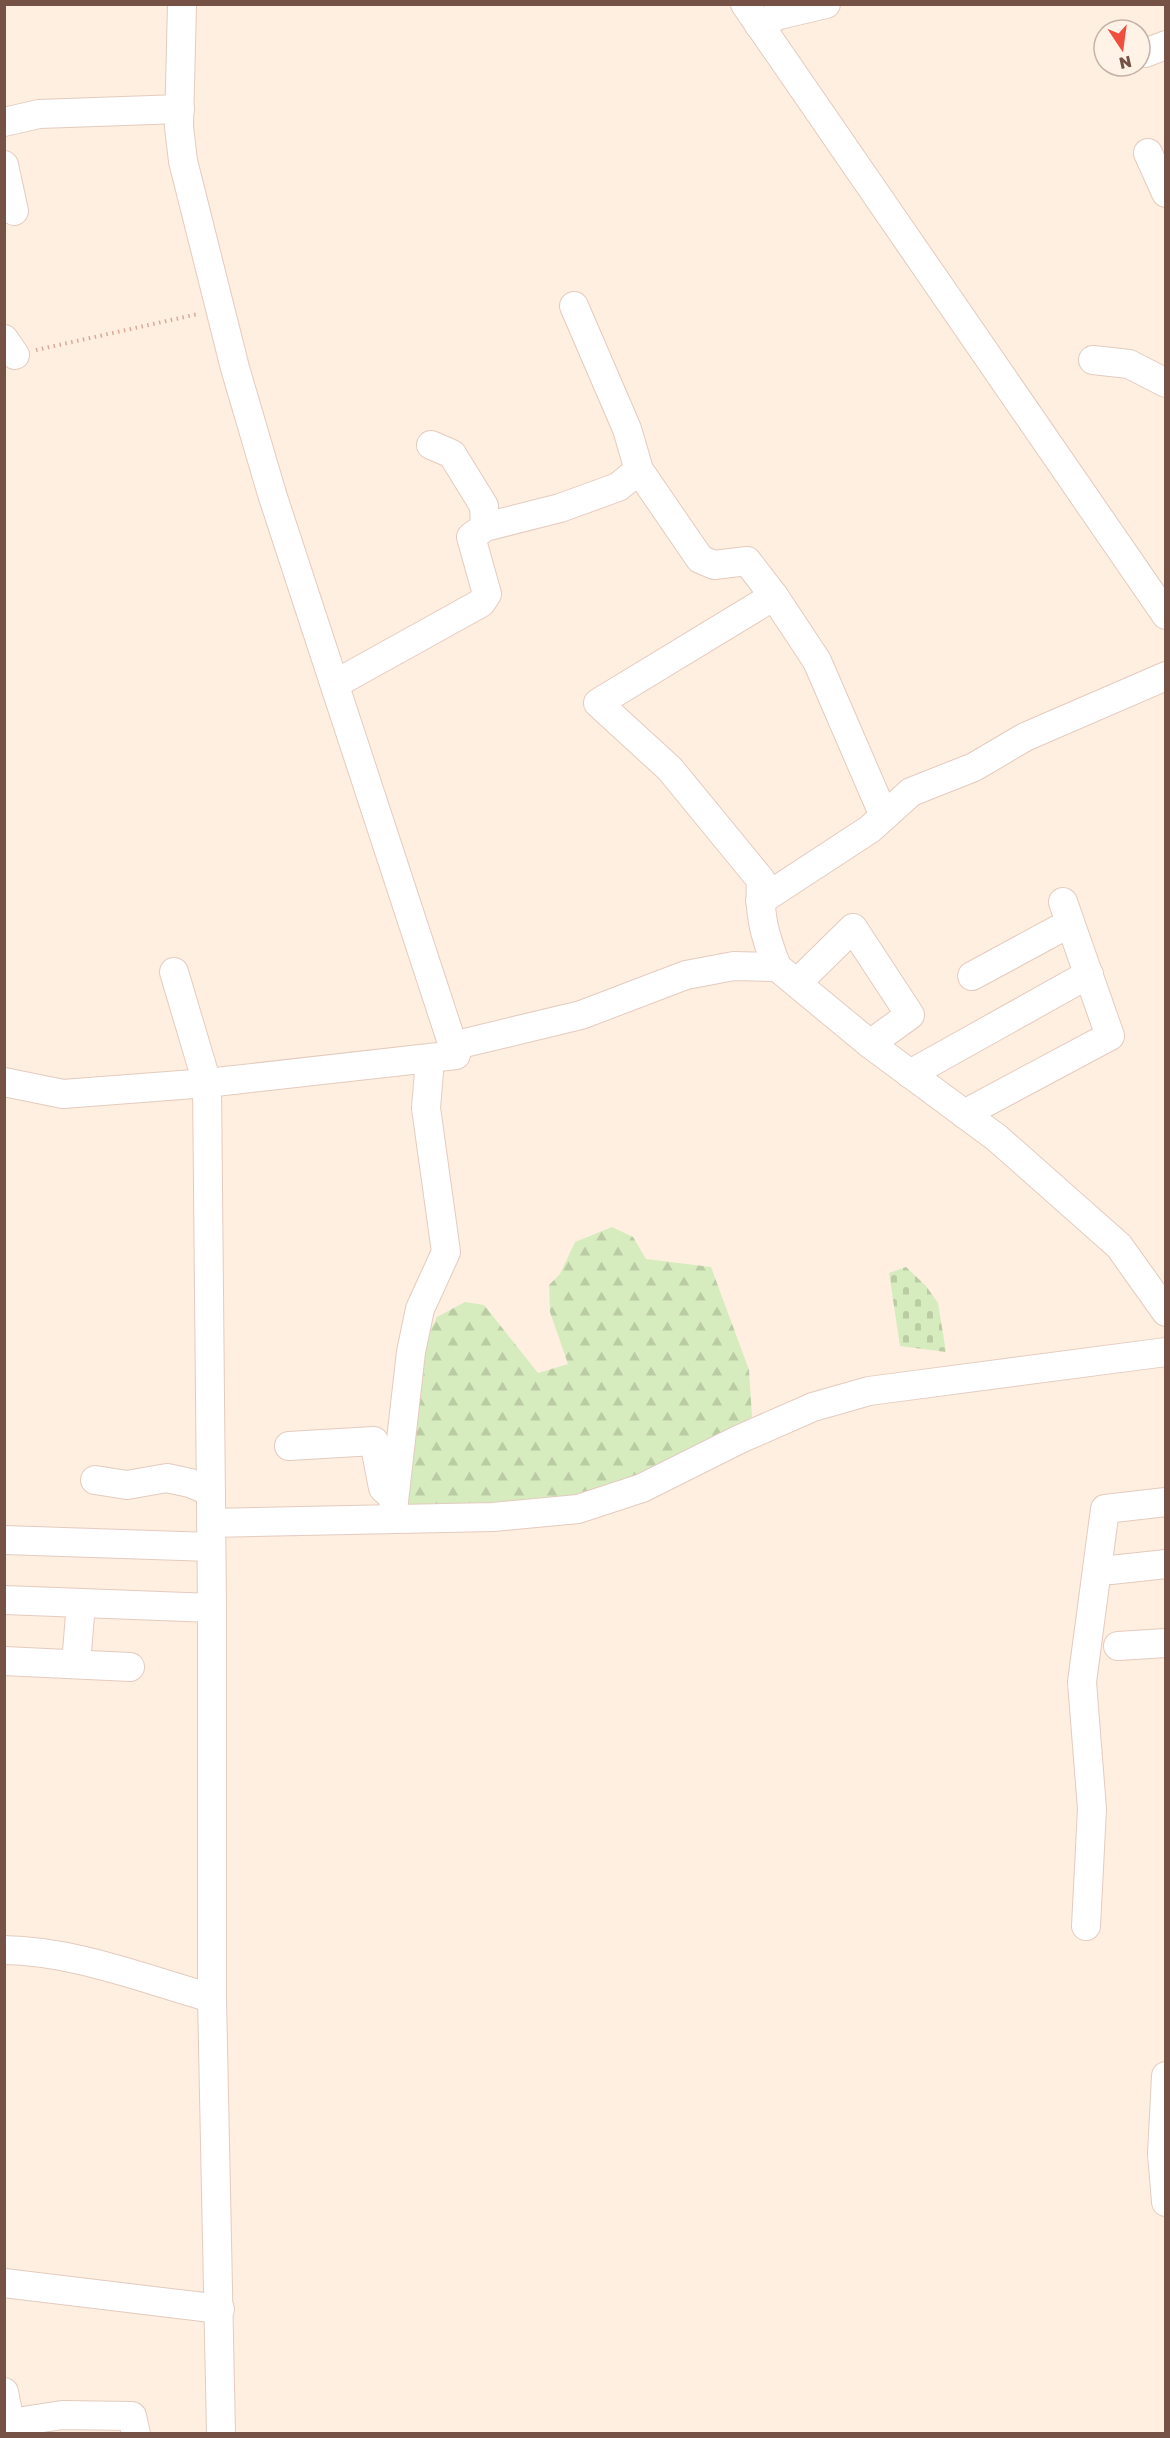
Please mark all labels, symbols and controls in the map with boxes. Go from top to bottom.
north arrow [1092,18,1152,78]
text: N [1117,52,1134,74]

